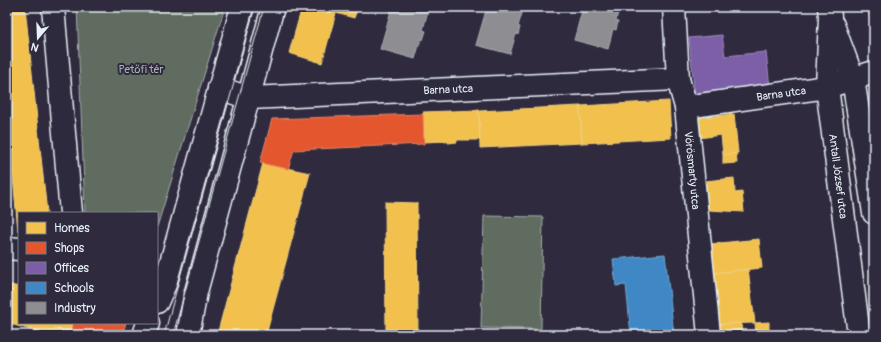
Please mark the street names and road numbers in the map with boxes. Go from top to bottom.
street label: Barna utca [423,82,473,97]
street label: Barna utca [756,84,807,103]
street label: Vörösmarty utca [682,131,703,210]
street label: Antall József utca [827,133,850,219]

